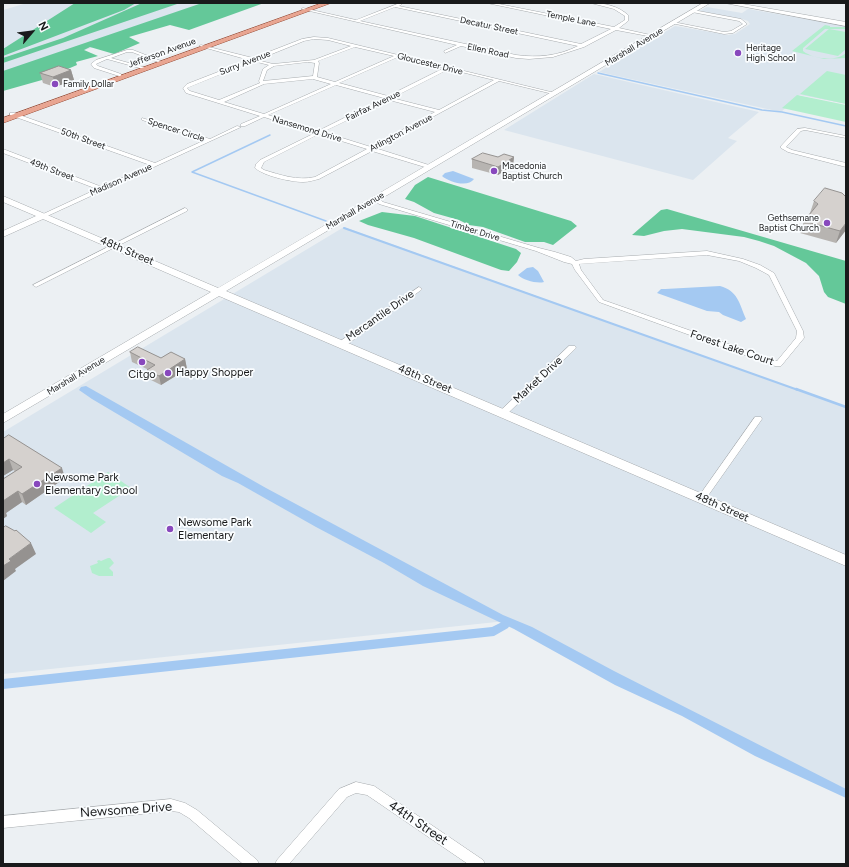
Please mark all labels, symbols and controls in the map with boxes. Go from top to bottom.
street label: Temple Lane [545,9,597,29]
north arrow [12,12,52,52]
street label: Decatur Street [459,15,519,37]
text: N [35,19,51,33]
street label: Marshall Avenue [603,25,665,69]
street label: Jefferson Avenue [127,36,197,70]
street label: Ellen Road [466,41,510,61]
place label: Heritage High School [746,43,795,64]
street label: Surry Avenue [218,48,272,78]
marker: Heritage High School [733,48,743,58]
street label: Gloucester Drive [396,51,464,77]
marker: Family Dollar [50,79,60,89]
place label: Family Dollar [63,79,114,89]
street label: Fairfax Avenue [344,88,402,124]
street label: Arlington Avenue [368,112,434,154]
street label: Nansemond Drive [271,113,343,145]
street label: Spencer Circle [146,116,206,144]
street label: 50th Street [59,126,107,152]
street label: 49th Street [28,157,76,183]
place label: Macedonia Baptist Church [502,161,562,182]
street label: Madison Avenue [88,162,154,198]
marker: Macedonia Baptist Church [489,166,499,176]
street label: Marshall Avenue [324,190,386,232]
place label: Gethsemane Baptist Church [759,213,819,234]
street label: Timber Drive [449,218,501,244]
marker: Gethsemane Baptist Church [822,218,832,228]
street label: 48th Street [98,234,156,268]
street label: Mercantile Drive [343,288,417,344]
street label: Forest Lake Court [688,327,776,369]
street label: Marshall Avenue [45,354,107,398]
street label: Market Drive [511,354,565,406]
marker: Citgo [137,357,147,367]
street label: 48th Street [396,362,454,396]
place label: Happy Shopper [176,366,253,380]
place label: Citgo [128,368,156,382]
marker: Happy Shopper [163,368,173,378]
place label: Newsome Park Elementary School [45,471,137,497]
marker: Newsome Park Elementary School [32,479,42,489]
street label: 48th Street [693,489,751,525]
place label: Newsome Park Elementary [178,516,252,542]
marker: Newsome Park Elementary [165,524,175,534]
street label: 44th Street [385,798,451,848]
street label: Newsome Drive [79,799,173,821]

